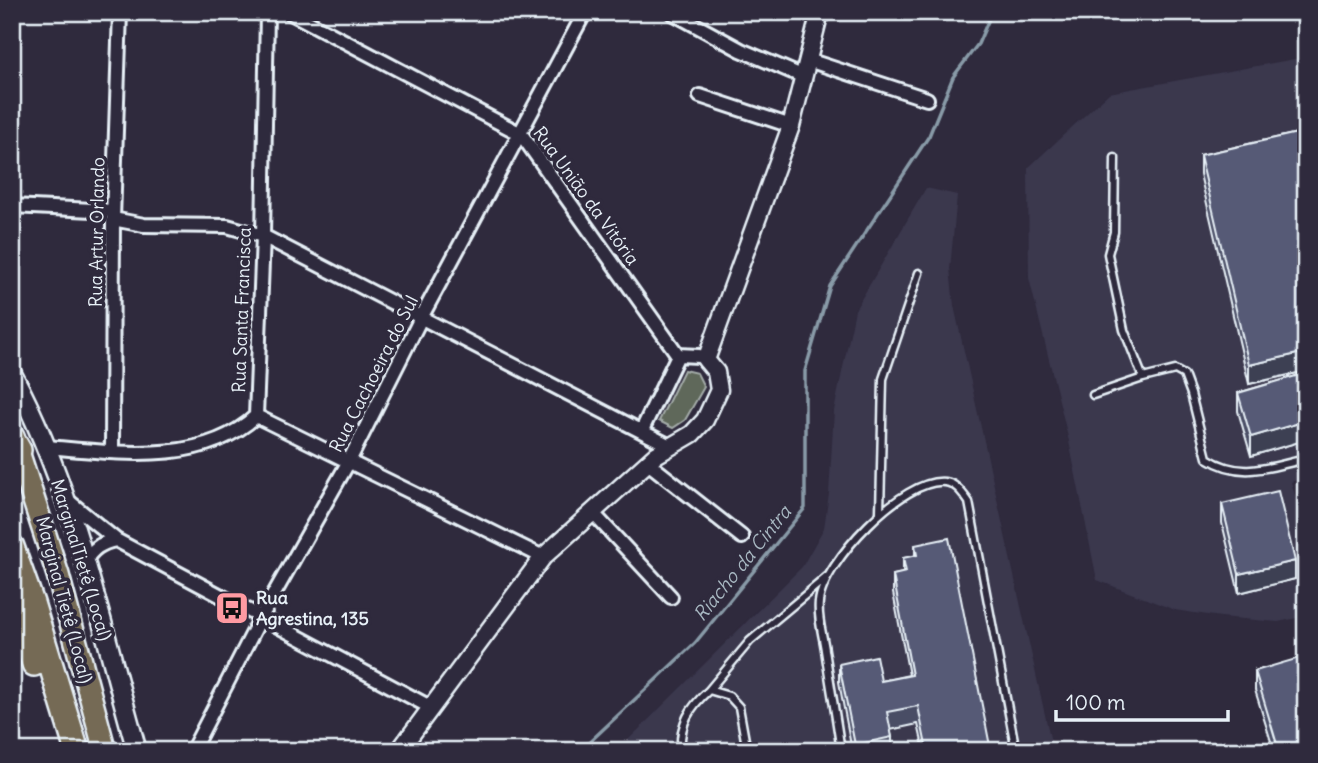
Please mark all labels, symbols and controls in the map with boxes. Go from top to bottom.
street label: Rua União da Vitória [528,122,644,270]
street label: Rua Artur Orlando [84,157,109,307]
street label: Rua Santa Francisca [227,227,256,393]
street label: Rua Cachoeira do Sul [324,292,423,456]
street label: MarginalTietê (Local) [46,476,117,643]
water label: Riacho da Cintra [688,499,797,626]
street label: Marginal Tietê (Local) [31,514,98,686]
place label: Rua Agrestina, 135 [256,586,369,630]
bus stop icon: Rua Agrestina, 135 [213,589,251,627]
scale bar [1056,679,1227,723]
text: 100 m [1066,689,1125,716]

